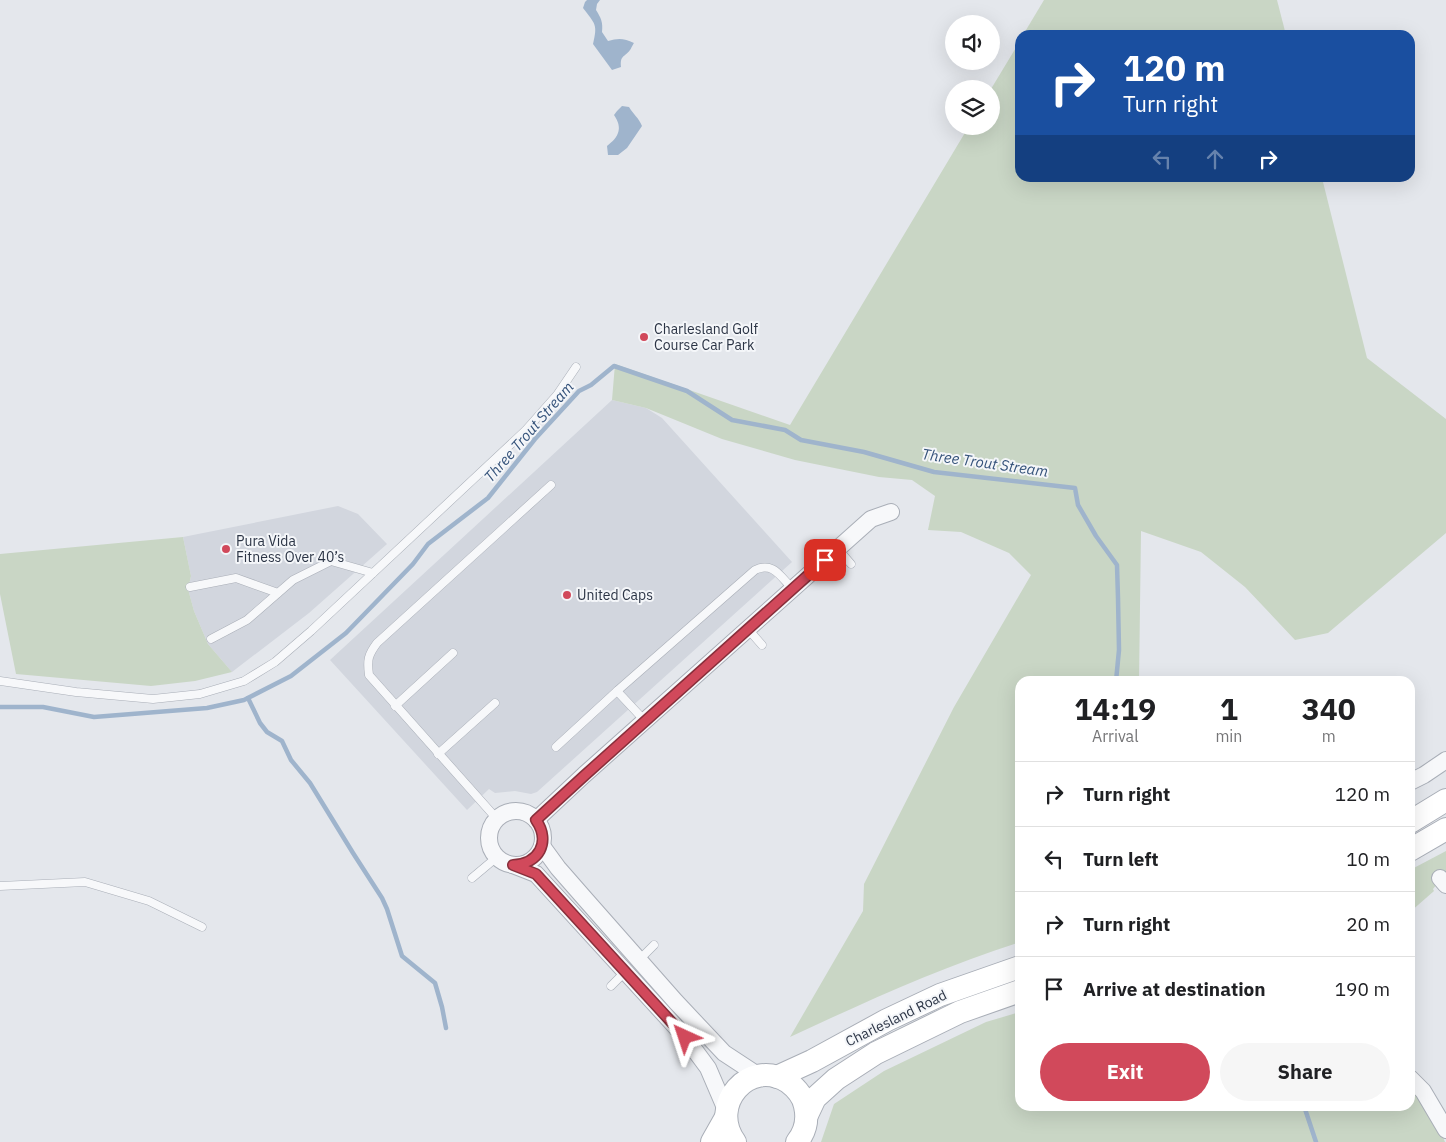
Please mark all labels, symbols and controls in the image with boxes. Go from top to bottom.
map controls [945,15,1000,135]
button: sound [945,15,1000,70]
text: 120 m [1123,45,1226,91]
icon: right [1040,50,1105,115]
button: layers [945,80,1000,135]
text: Turn right [1123,89,1218,118]
icon: left [1148,145,1176,173]
icon: ahead [1201,145,1229,173]
icon: right [1254,145,1282,173]
place label: Charlesland Golf Course Car Park [654,320,759,354]
marker: Charlesland Golf Course Car Park [638,331,650,343]
water label: Three Trout Stream [480,377,578,486]
water label: Three Trout Stream [921,444,1049,481]
place label: Pura Vida Fitness Over 40’s [236,532,344,566]
pin [804,539,846,581]
marker: Pura Vida Fitness Over 40’s [220,543,232,555]
icon: arrive [811,546,839,574]
place label: United Caps [577,586,653,604]
marker: United Caps [561,589,573,601]
text: 14:19 [1074,689,1156,728]
text: 1 [1220,689,1238,728]
text: 340 [1302,689,1356,728]
text: Arrival [1092,726,1139,746]
text: min [1215,726,1242,746]
text: m [1322,726,1336,746]
icon: right [1040,780,1068,808]
text: Turn right [1083,782,1170,806]
text: 120 m [1335,782,1390,806]
icon: left [1040,845,1068,873]
text: Turn left [1083,847,1159,871]
text: 10 m [1346,847,1390,871]
icon: right [1040,910,1068,938]
text: Turn right [1083,912,1170,936]
text: 20 m [1346,912,1390,936]
icon: arrive [1040,975,1068,1003]
text: Arrive at destination [1083,977,1266,1001]
text: 190 m [1335,977,1390,1001]
street label: Charlesland Road [842,986,950,1050]
position arrow [658,1010,710,1062]
button: Exit [1040,1043,1210,1101]
button: Share [1220,1043,1390,1101]

